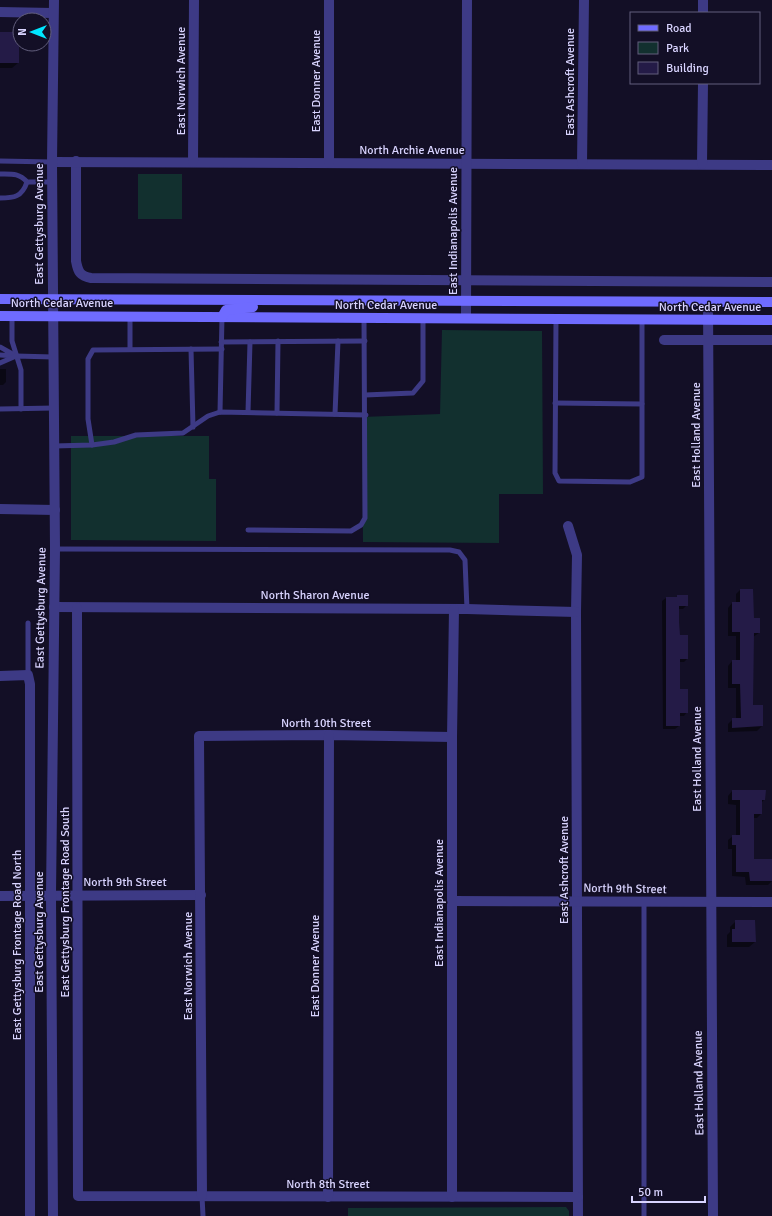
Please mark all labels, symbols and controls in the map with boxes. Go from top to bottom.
north arrow [12,12,52,52]
legend [630,12,760,84]
text: Road [666,21,692,36]
street label: East Norwich Avenue [174,27,189,135]
text: N [16,28,29,36]
street label: East Ashcroft Avenue [563,28,578,136]
street label: East Donner Avenue [309,30,324,132]
text: Park [666,41,689,56]
text: Building [666,61,709,76]
street label: North Archie Avenue [359,143,465,158]
street label: East Gettysburg Avenue [32,163,47,285]
street label: East Indianapolis Avenue [446,167,461,295]
street label: North Cedar Avenue [11,296,113,311]
street label: North Cedar Avenue [335,298,437,313]
street label: North Cedar Avenue [659,300,761,315]
street label: East Holland Avenue [689,382,704,488]
street label: East Gettysburg Avenue [32,547,50,669]
street label: North Sharon Avenue [261,588,369,603]
street label: East Holland Avenue [690,706,705,812]
street label: North 10th Street [281,716,371,731]
street label: East Gettysburg Frontage Road South [58,807,73,997]
street label: East Ashcroft Avenue [557,816,572,924]
street label: East Indianapolis Avenue [432,839,447,967]
street label: East Gettysburg Frontage Road North [10,850,25,1040]
street label: East Gettysburg Avenue [32,871,47,993]
street label: North 9th Street [83,875,167,890]
street label: North 9th Street [583,881,667,897]
street label: East Norwich Avenue [181,912,196,1020]
street label: East Donner Avenue [308,915,323,1017]
street label: East Holland Avenue [691,1030,707,1136]
street label: North 8th Street [286,1177,370,1192]
scale bar [632,1178,705,1204]
text: 50 m [638,1185,663,1200]

